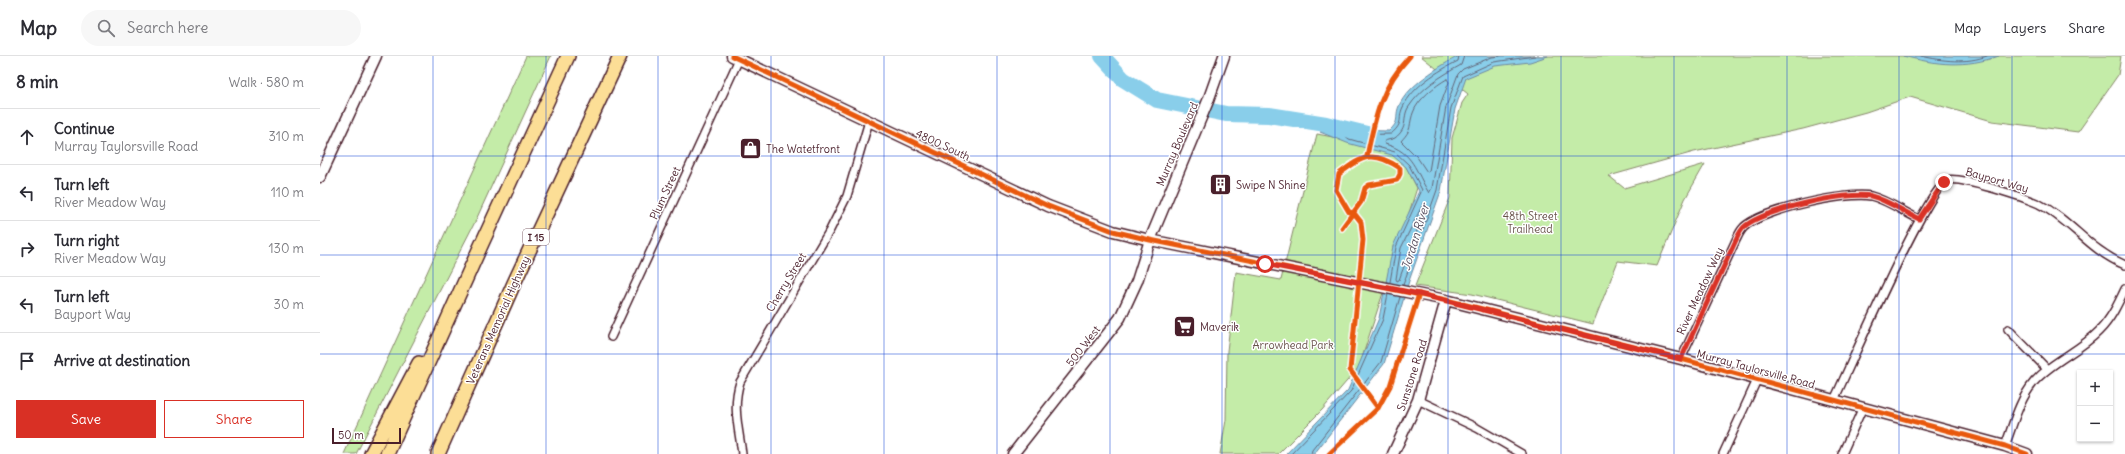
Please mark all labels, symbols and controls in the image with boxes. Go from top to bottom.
search box [81,10,361,46]
text: Map [20,16,57,40]
icon: search [95,17,117,39]
text: Search here [127,18,208,37]
text: Map [1954,19,1981,37]
text: Layers [2003,19,2046,37]
text: Share [2068,19,2105,37]
text: 8 min [16,71,58,93]
text: Walk · 580 m [229,74,304,91]
street label: Murray Boulevard [1153,99,1201,188]
text: Continue [54,119,115,138]
icon: ahead [16,126,38,148]
street label: 4800 South [913,126,973,164]
text: 310 m [269,128,304,145]
shop icon: The Watetfront [737,136,763,162]
text: Murray Taylorsville Road [54,138,198,155]
place label: The Watetfront [766,142,840,156]
street label: Plum Street [647,164,684,222]
street label: Bayport Way [1964,164,2030,196]
building icon: Swipe N Shine [1207,172,1233,198]
route end [1935,173,1953,191]
text: Turn left [54,175,109,194]
place label: Swipe N Shine [1236,178,1305,192]
icon: left [16,182,38,204]
text: 110 m [271,184,304,201]
text: River Meadow Way [54,194,166,211]
water label: Jordan River [1398,200,1433,272]
park label: 48th Street Trailhead [1503,209,1558,236]
road number: I 15 [523,229,549,245]
text: Turn right [54,231,119,250]
icon: right [16,238,38,260]
text: 130 m [268,240,304,257]
street label: River Meadow Way [1674,245,1726,337]
text: River Meadow Way [54,250,166,267]
street label: Cherry Street [763,250,809,314]
street label: Veterans Memorial Highway [463,254,533,386]
route start [1256,255,1274,273]
text: Turn left [54,287,109,306]
icon: left [16,294,38,316]
text: 30 m [274,296,304,313]
text: Bayport Way [54,306,131,323]
supermarket icon: Maverik [1172,314,1198,340]
place label: Maverik [1200,320,1239,334]
street label: 500 West [1063,323,1103,369]
street label: Sunstone Road [1394,337,1430,413]
park label: Arrowhead Park [1252,338,1334,352]
street label: Murray Taylorsville Road [1695,346,1817,392]
icon: arrive [16,350,38,372]
text: Arrive at destination [54,351,190,370]
map controls [2077,370,2113,442]
button: + [2077,370,2113,406]
button: Save [16,400,156,438]
button: Share [164,400,304,438]
button: − [2077,406,2113,442]
scale bar [332,426,401,445]
text: 50 m [338,428,364,442]

